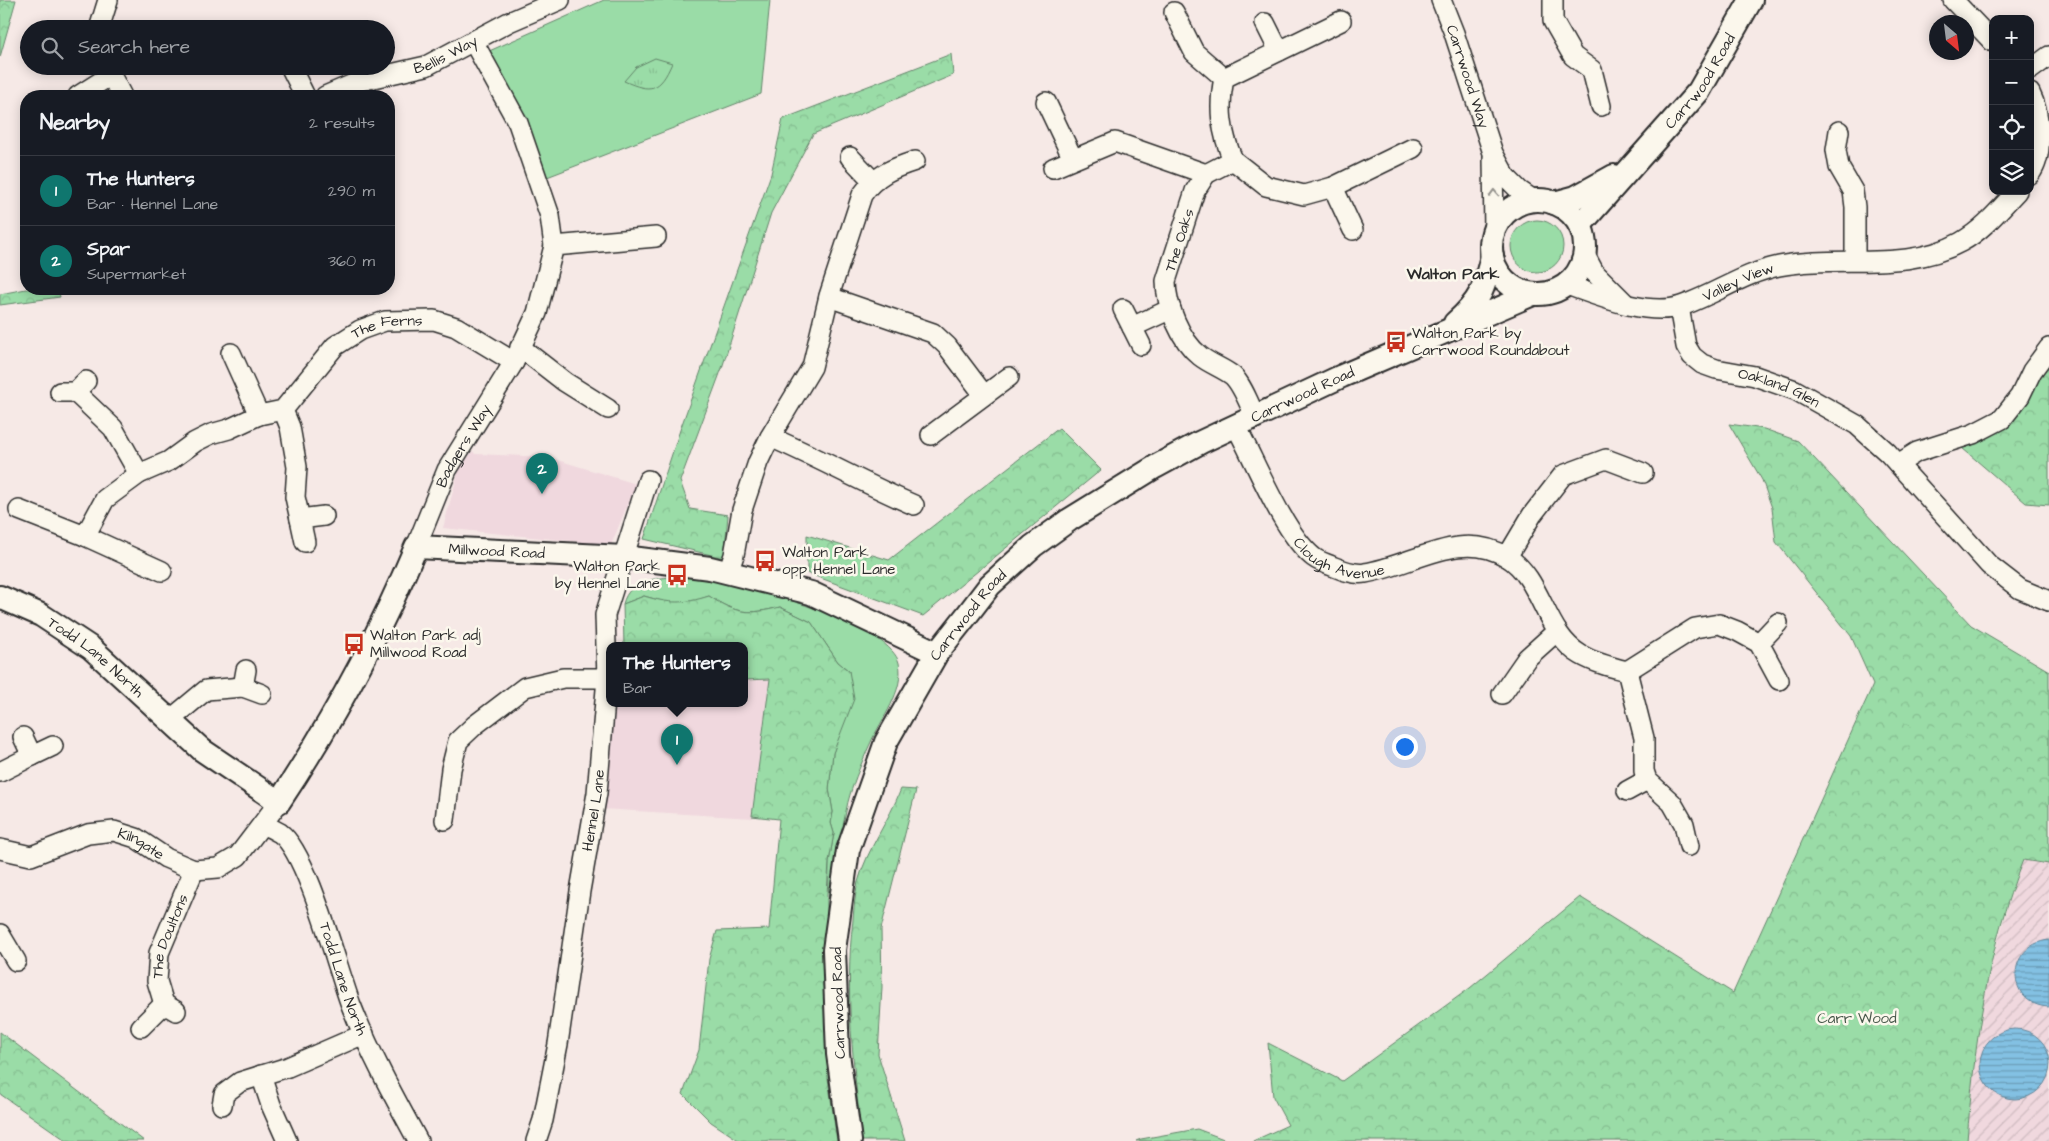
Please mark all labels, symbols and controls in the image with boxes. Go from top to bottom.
north arrow [1929,15,1974,60]
map controls [1989,15,2034,195]
button: + [1989,15,2034,60]
search box [20,20,395,75]
street label: Carrwood Way [1441,22,1494,131]
street label: Carrwood Road [1660,30,1741,134]
street label: Bellis Way [412,31,482,79]
icon: search [38,34,66,62]
text: Search here [78,34,190,61]
button: − [1989,60,2034,105]
button: locate [1989,105,2034,150]
text: Nearby [40,108,110,137]
text: 2 results [309,112,375,134]
button: layers [1989,150,2034,195]
text: The Hunters [87,166,195,193]
text: 1 [55,180,57,202]
text: 290 m [328,180,375,202]
one-way arrow [1489,188,1500,196]
text: Bar · Hennel Lane [87,193,218,215]
street label: The Oaks [1160,205,1200,275]
text: Spar [87,236,130,263]
text: 2 [51,250,61,272]
text: 360 m [328,250,375,272]
street label: Valley View [1699,258,1776,307]
text: Supermarket [87,263,186,285]
district label: Walton Park [1406,263,1499,285]
street label: The Ferns [347,310,423,344]
place label: Walton Park by Carrwood Roundabout [1412,323,1570,361]
bus stop icon: Walton Park by Carrwood Roundabout [1383,329,1409,355]
street label: Carrwood Road [1247,362,1358,428]
street label: Oakland Glen [1736,363,1824,413]
street label: Badgers Way [431,400,497,491]
pin: 2 [526,453,558,494]
street label: Clough Avenue [1288,533,1387,585]
street label: Millwood Road [448,539,546,564]
place label: Walton Park opp Hennel Lane [782,542,895,580]
bus stop icon: Walton Park opp Hennel Lane [752,548,778,574]
place label: Walton Park by Hennel Lane [555,556,660,595]
bus stop icon: Walton Park by Hennel Lane [664,562,690,588]
street label: Carrwood Road [925,565,1012,665]
street label: Todd Lane North [43,612,149,703]
place label: Walton Park adj Millwood Road [370,625,481,663]
bus stop icon: Walton Park adj Millwood Road [341,631,367,657]
popup [606,642,748,707]
text: The Hunters [623,650,731,677]
text: Bar [623,677,651,699]
pin: 1 [661,724,693,765]
your location [1392,734,1418,760]
street label: Hennel Lane [577,769,610,853]
street label: Kilngate [115,823,168,865]
street label: The Doultons [147,890,194,979]
street label: Todd Lane North [314,920,373,1039]
street label: Carrwood Road [826,946,851,1059]
park label: Carr Wood [1817,1008,1897,1029]

